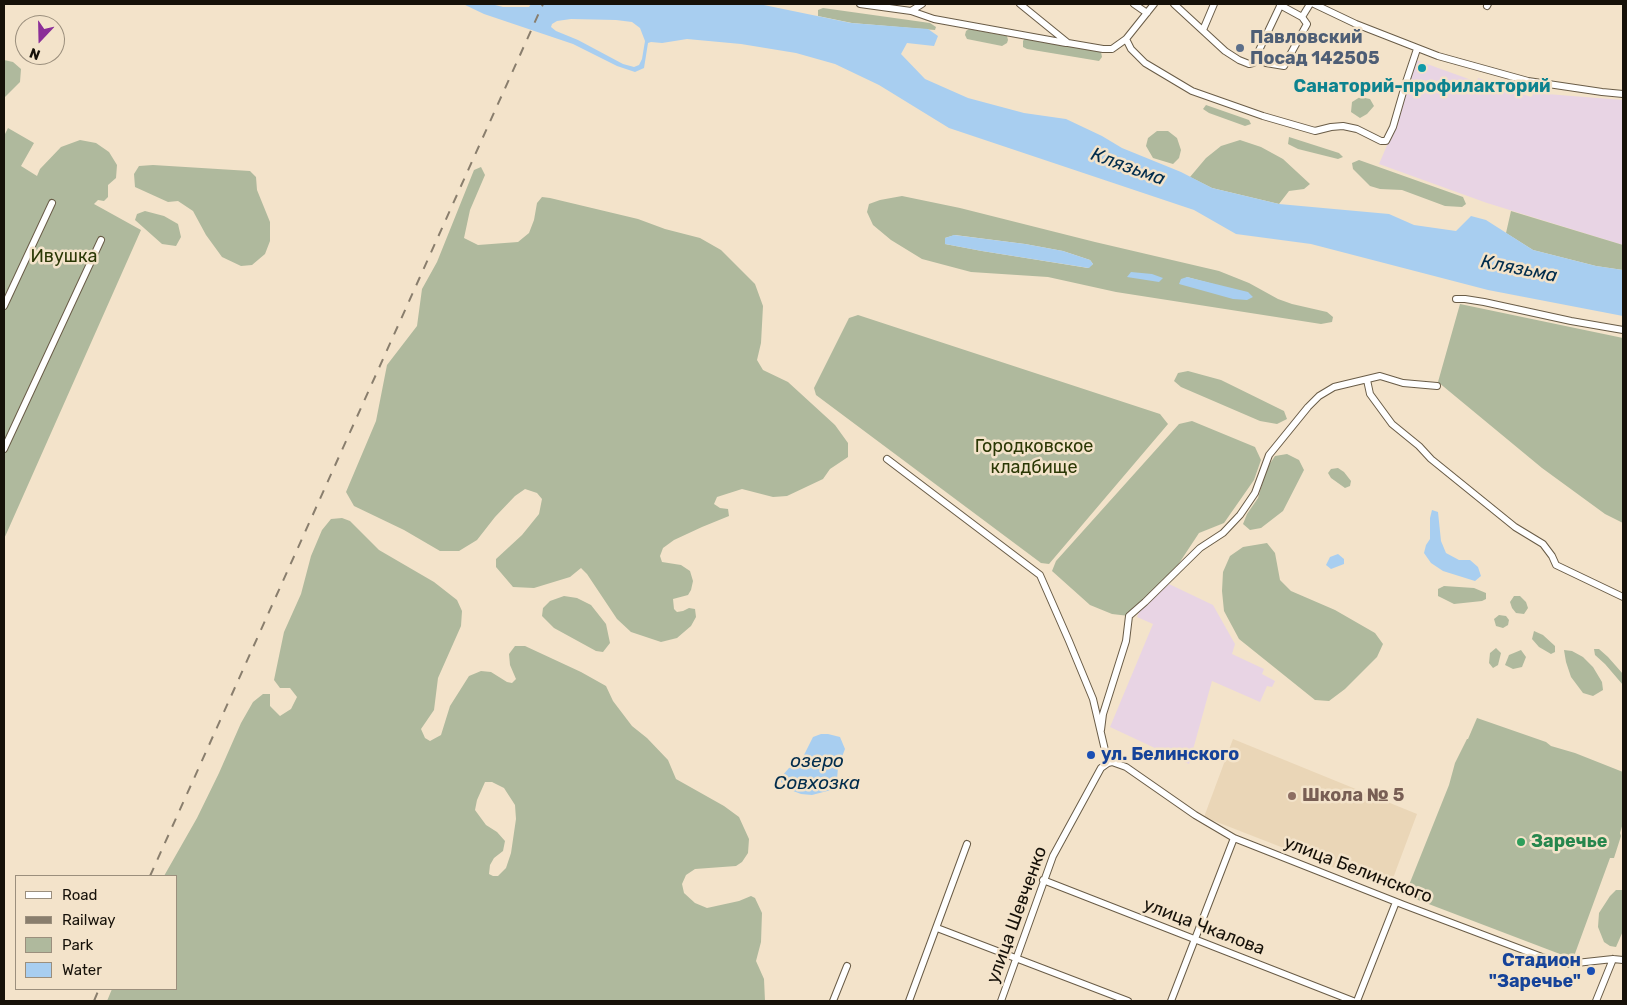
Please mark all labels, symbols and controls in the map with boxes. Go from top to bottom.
north arrow [15,15,65,65]
place label: Павловский Посад 142505 [1250,27,1380,70]
marker: Павловский Посад 142505 [1234,42,1246,54]
text: N [27,44,43,63]
marker: Санаторий-профилакторий [1416,62,1428,74]
place label: Санаторий-профилакторий [1294,76,1550,98]
water label: Клязьма [1088,143,1168,191]
park label: Ивушка [30,246,98,268]
water label: Клязьма [1479,250,1559,288]
park label: Городковское кладбище [975,436,1093,478]
place label: ул. Белинского [1101,744,1239,766]
marker: ул. Белинского [1085,749,1097,761]
water label: озеро Совхозка [774,751,860,795]
place label: Школа № 5 [1302,785,1404,807]
marker: Школа № 5 [1286,790,1298,802]
place label: Заречье [1531,831,1607,853]
street label: улица Белинского [1281,832,1435,908]
marker: Заречье [1515,836,1527,848]
street label: улица Шевченко [982,844,1052,986]
legend [15,875,178,990]
text: Road [62,886,98,904]
street label: улица Чкалова [1140,894,1268,960]
text: Railway [62,911,116,929]
text: Park [62,936,93,954]
place label: Стадион "Заречье" [1489,950,1581,992]
text: Water [62,961,102,979]
marker: Стадион "Заречье" [1585,965,1597,977]

